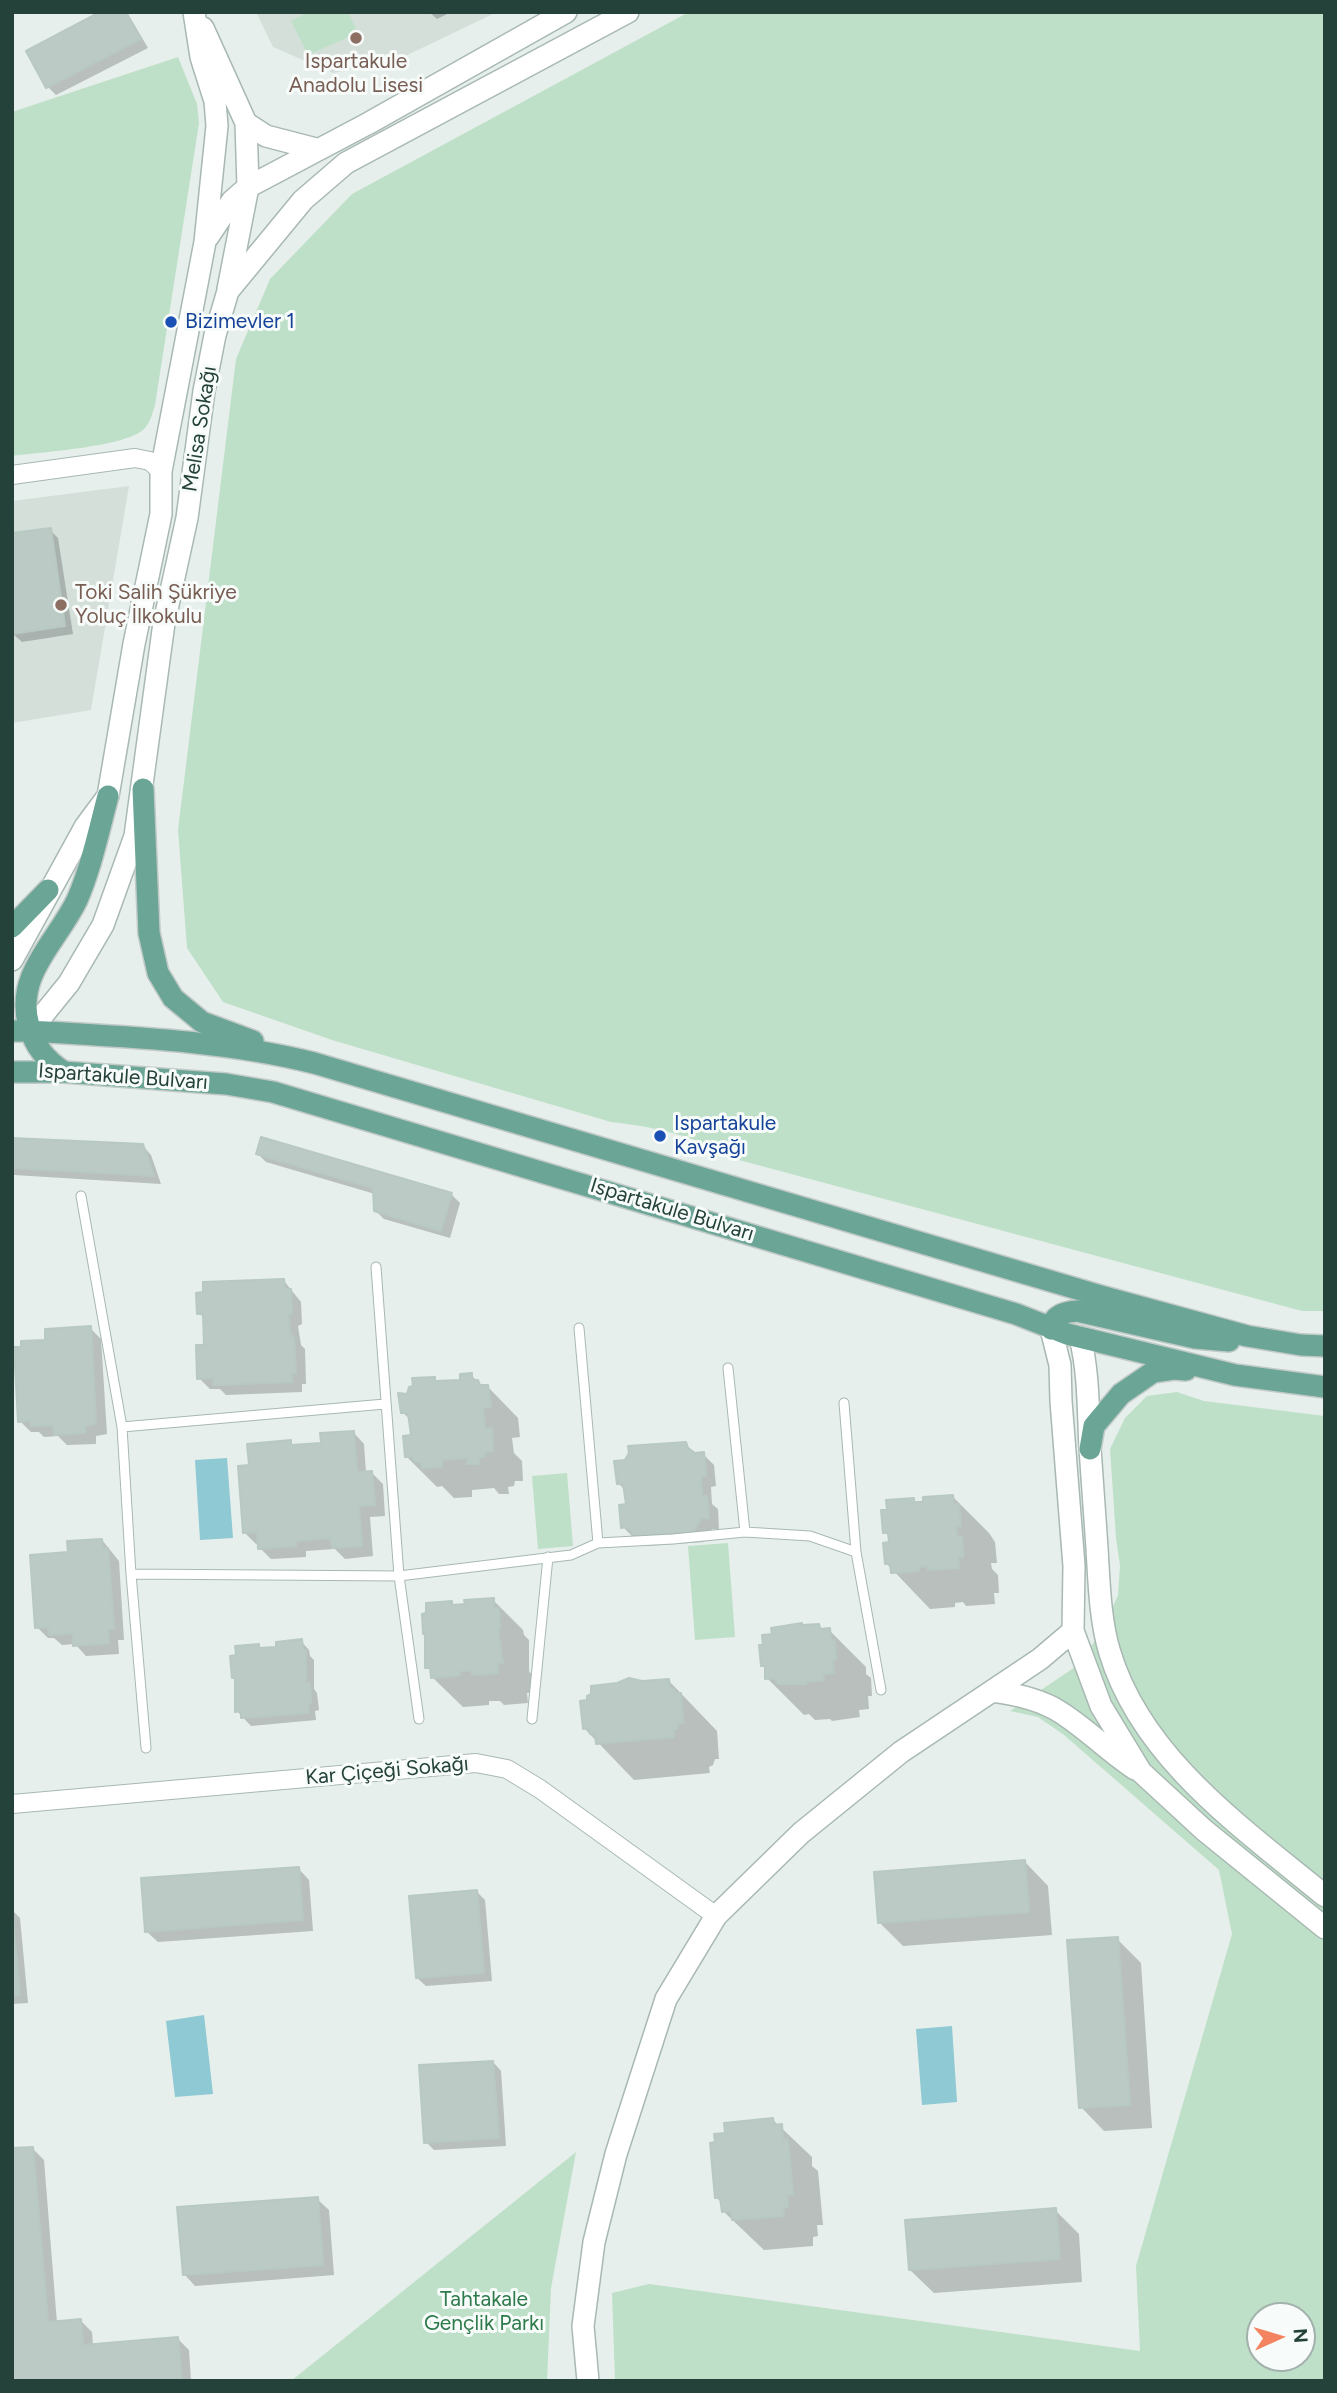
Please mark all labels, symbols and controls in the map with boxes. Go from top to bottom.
marker: Ispartakule Anadolu Lisesi [348,30,364,46]
place label: Ispartakule Anadolu Lisesi [289,49,423,99]
place label: Bizimevler 1 [185,309,295,335]
marker: Bizimevler 1 [163,314,179,330]
street label: Melisa Sokağı [178,364,222,494]
place label: Toki Salih Şükriye Yoluç İlkokulu [75,580,237,630]
marker: Toki Salih Şükriye Yoluç İlkokulu [53,597,69,613]
street label: Ispartakule Bulvarı [37,1059,209,1095]
place label: Ispartakule Kavşağı [674,1111,776,1161]
marker: Ispartakule Kavşağı [652,1128,668,1144]
street label: Ispartakule Bulvarı [587,1173,757,1247]
street label: Kar Çiçeği Sokağı [304,1751,470,1791]
park label: Tahtakale Gençlik Parkı [424,2287,544,2337]
north arrow [1246,2302,1316,2372]
text: N [1288,2328,1312,2344]

